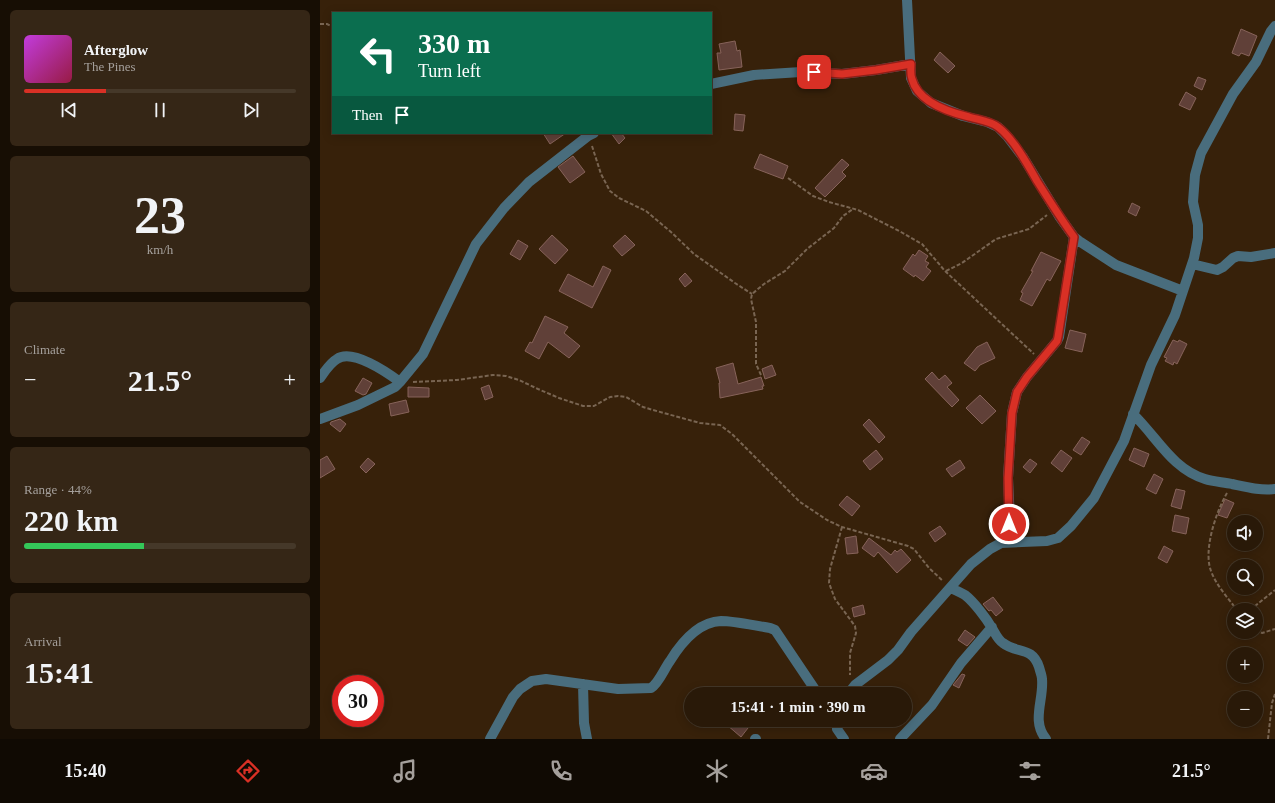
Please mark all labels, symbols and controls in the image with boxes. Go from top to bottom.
icon: left [352,28,404,80]
text: 330 m [418,28,490,59]
text: Afterglow [84,42,148,58]
pin [797,55,831,89]
text: The Pines [84,59,136,74]
text: Turn left [418,61,481,81]
icon: arrive [803,61,825,83]
icon: previous [58,99,80,121]
icon: pause [149,99,171,121]
icon: next [240,99,262,121]
icon: arrive [391,104,413,126]
text: Then [352,107,383,123]
text: 23 [134,187,186,244]
text: km/h [147,242,173,257]
text: Climate [24,342,65,357]
text: 21.5° [128,364,192,397]
text: − [24,367,36,392]
text: + [284,367,296,392]
text: Range · 44% [24,482,92,497]
position arrow [988,503,1030,545]
text: 220 km [24,504,118,537]
map controls [1227,515,1263,727]
button: sound [1227,515,1263,551]
button: search [1227,559,1263,595]
button: layers [1227,603,1263,639]
text: Arrival [24,634,62,649]
button: + [1227,647,1263,683]
text: 15:41 [24,656,94,689]
speed limit sign: 30 [332,675,384,727]
button: − [1227,691,1263,727]
text: 15:41 · 1 min · 390 m [731,699,866,715]
icon: directions [234,757,262,785]
icon: music [391,757,419,785]
icon: phone [547,757,575,785]
icon: climate [703,757,731,785]
icon: car [860,757,888,785]
icon: filters [1016,757,1044,785]
text: 15:40 [64,761,106,781]
text: 21.5° [1172,761,1211,781]

